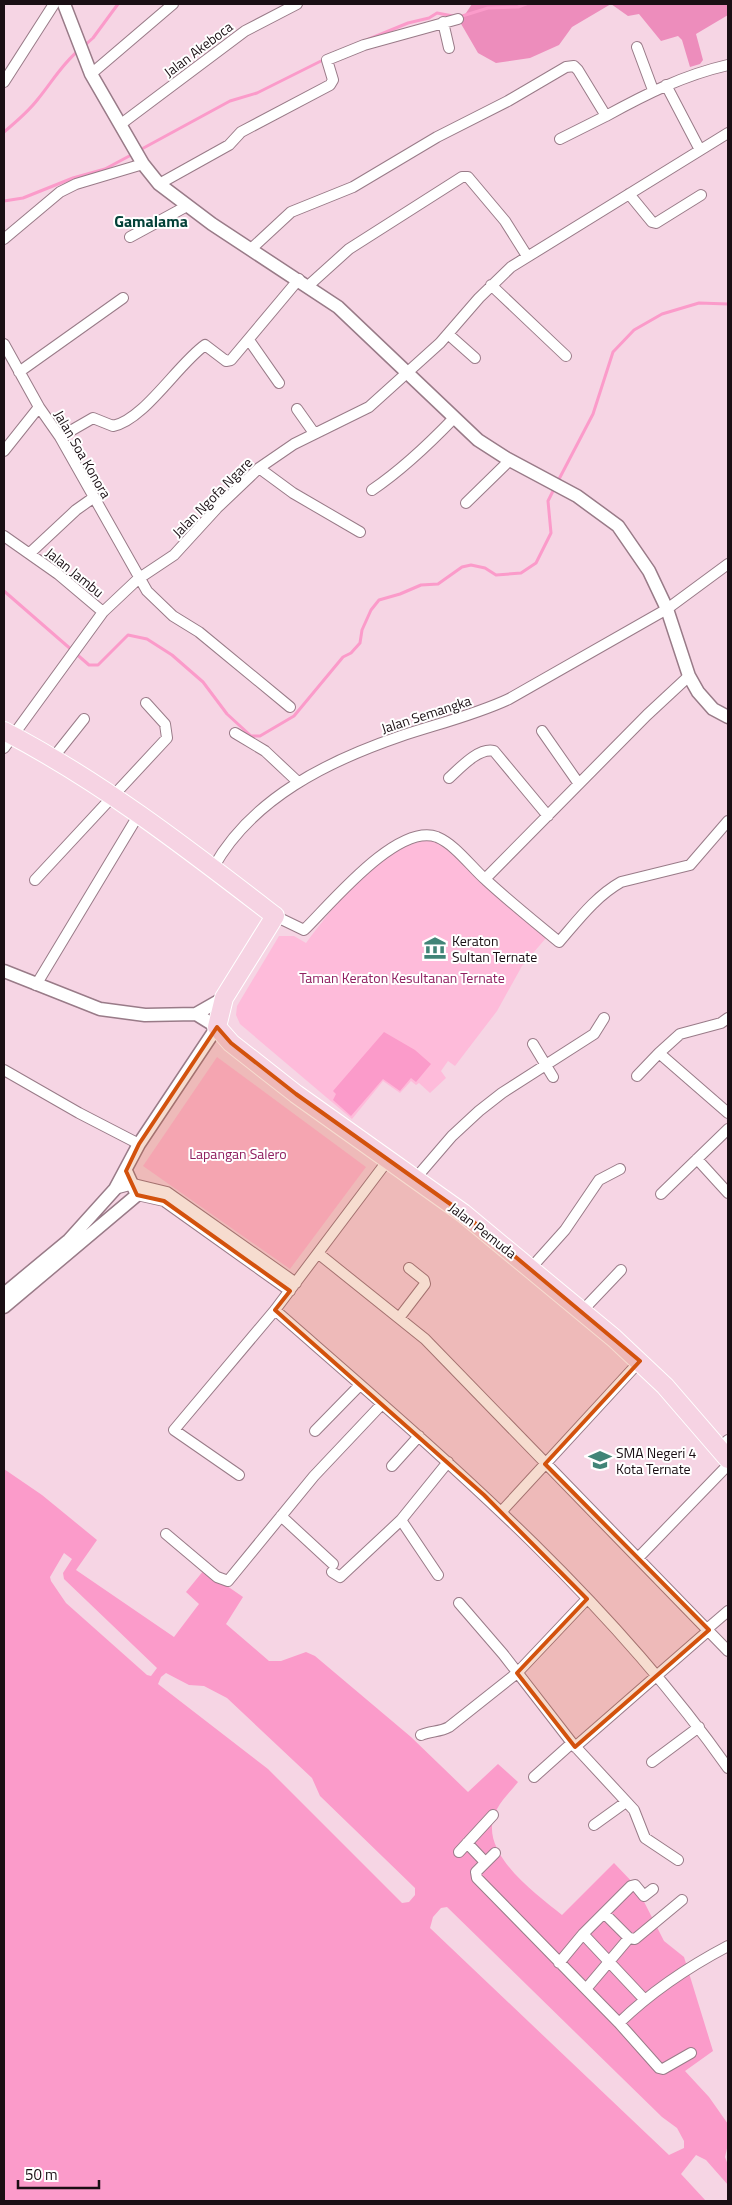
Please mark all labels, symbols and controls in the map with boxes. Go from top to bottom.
street label: Jalan Akeboca [159,16,237,82]
district label: Gamalama [114,209,188,233]
street label: Jalan Soa Konora [49,406,117,502]
street label: Jalan Ngofa Ngare [167,452,257,542]
street label: Jalan Jambu [41,542,109,602]
street label: Jalan Semangka [378,690,474,738]
place label: Keraton Sultan Ternate [452,930,537,967]
museum icon: Keraton Sultan Ternate [422,935,448,961]
park label: Taman Keraton Kesultanan Ternate [299,967,505,988]
park label: Lapangan Salero [189,1143,287,1164]
street label: Jalan Pemuda [445,1197,521,1263]
place label: SMA Negeri 4 Kota Ternate [616,1442,696,1479]
school or university icon: SMA Negeri 4 Kota Ternate [587,1447,613,1473]
scale bar [18,2158,99,2190]
text: 50 m [25,2163,58,2186]

